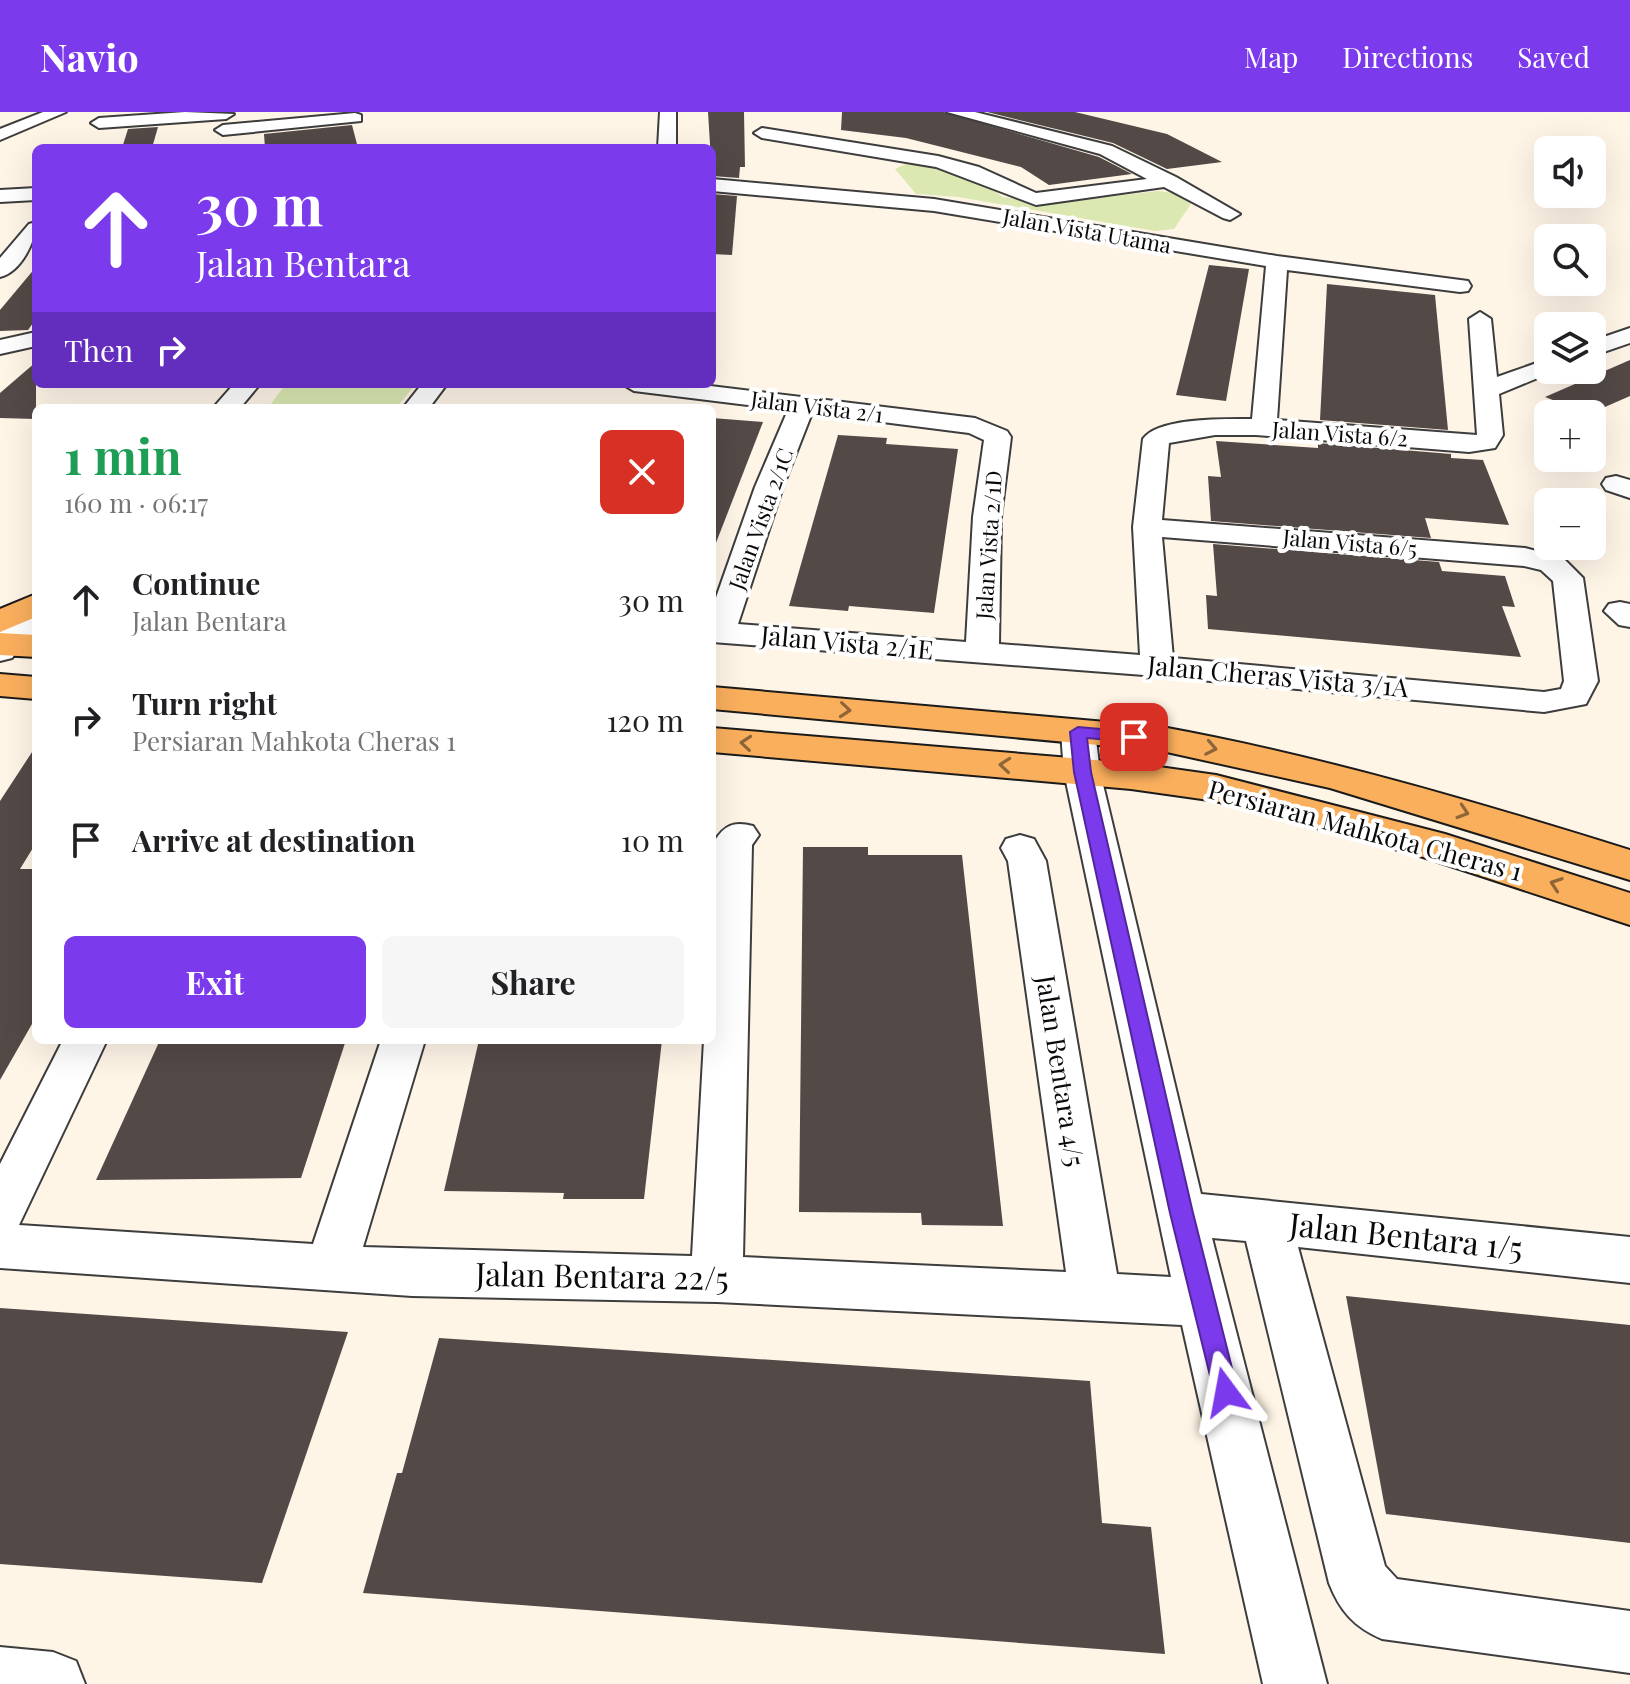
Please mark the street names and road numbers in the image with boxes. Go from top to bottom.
street label: Jalan Vista Utama [1000,200,1174,260]
street label: Jalan Vista 2/1 [748,383,885,429]
street label: Jalan Vista 6/2 [1270,413,1409,453]
street label: Jalan Vista 2/1C [720,444,800,594]
street label: Jalan Vista 2/1D [968,470,1008,621]
street label: Jalan Vista 6/5 [1281,521,1418,563]
street label: Jalan Vista 2/1E [758,616,935,666]
street label: Jalan Cheras Vista 3/1A [1145,647,1411,704]
street label: Persiaran Mahkota Cheras 1 [1204,771,1527,888]
street label: Jalan Bentara 4/5 [1029,972,1094,1169]
street label: Jalan Bentara 1/5 [1286,1201,1525,1268]
street label: Jalan Bentara 22/5 [474,1251,729,1298]

